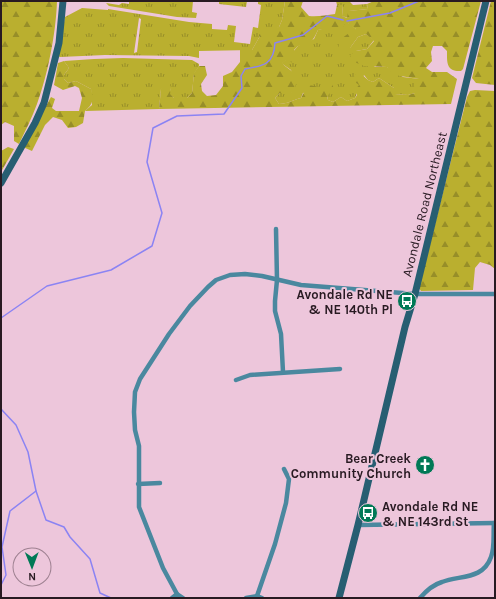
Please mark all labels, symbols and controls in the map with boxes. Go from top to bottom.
street label: Avondale Road Northeast [399,130,450,278]
place label: Avondale Rd NE & NE 140th Pl [297,287,393,317]
bus stop icon: Avondale Rd NE & NE 140th Pl [396,290,418,312]
place label: Bear Creek Community Church [291,451,411,481]
church icon: Bear Creek Community Church [414,454,436,476]
place label: Avondale Rd NE & NE 143rd St [382,499,478,529]
bus stop icon: Avondale Rd NE & NE 143rd St [357,502,379,524]
north arrow [12,547,52,587]
text: N [28,570,36,583]

